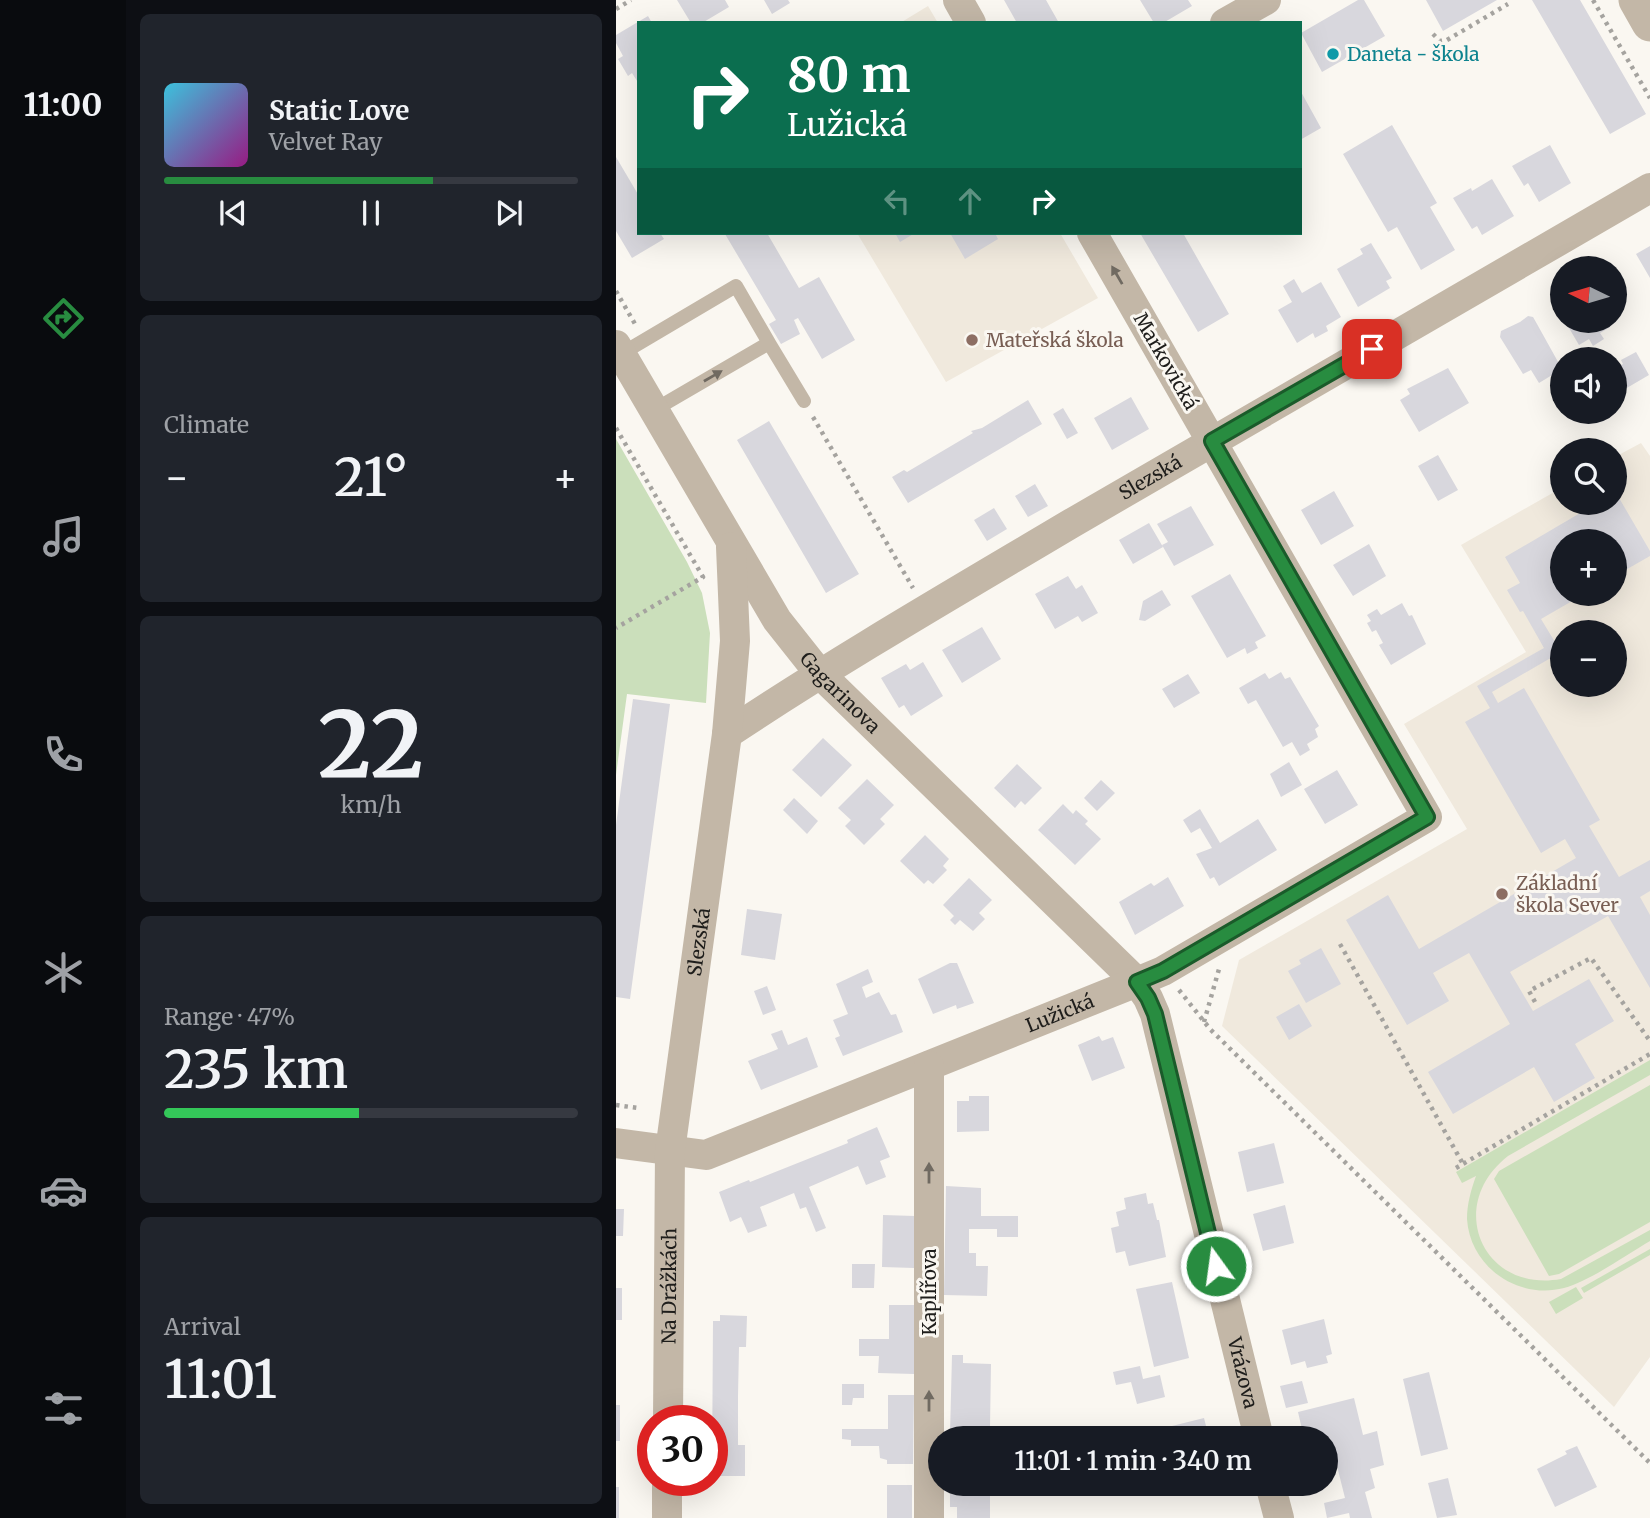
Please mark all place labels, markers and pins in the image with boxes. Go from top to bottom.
place label: Daneta - škola [1347,42,1480,66]
marker: Daneta - škola [1325,46,1341,62]
pin [1342,319,1402,379]
place label: Mateřská škola [986,328,1124,352]
marker: Mateřská škola [964,332,980,348]
place label: Základní škola Sever [1516,871,1619,917]
marker: Základní škola Sever [1494,886,1510,902]

